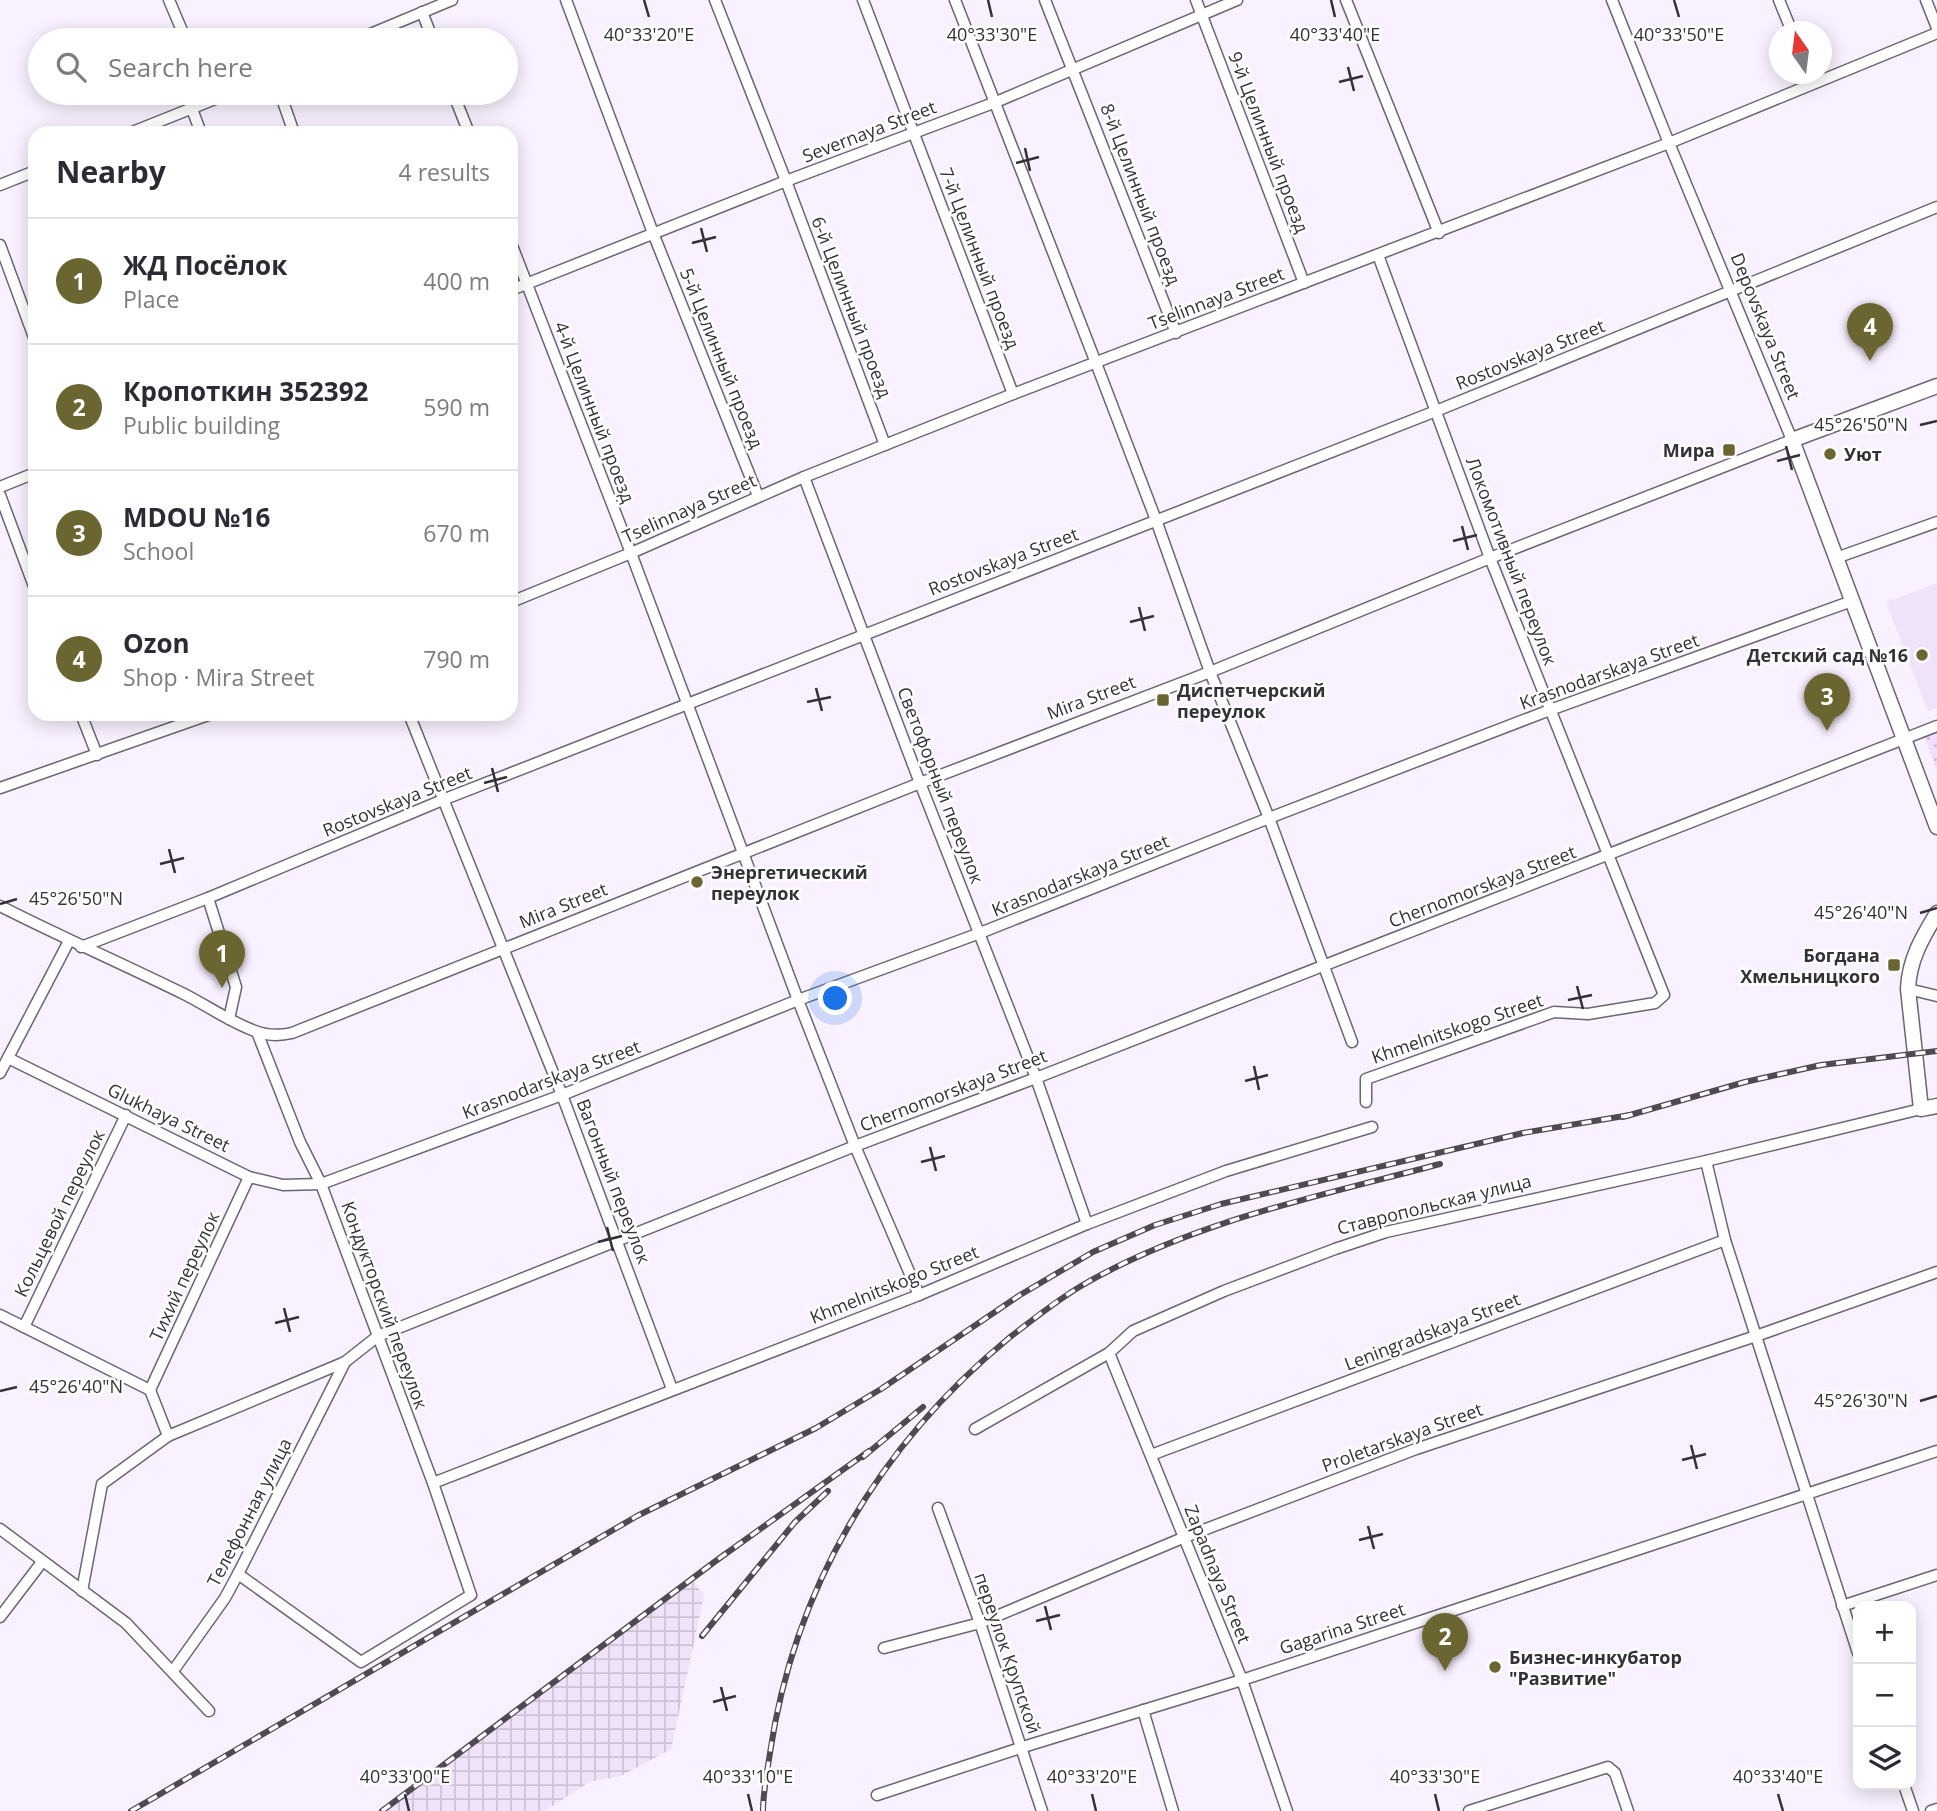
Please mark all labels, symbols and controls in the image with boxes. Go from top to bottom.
north arrow [1769,21,1832,84]
text: 40°33'20"E [604,22,694,46]
text: 40°33'30"E [947,22,1037,46]
text: 40°33'40"E [1290,22,1380,46]
text: 40°33'50"E [1634,22,1724,46]
search box [28,28,518,105]
icon: search [52,48,90,86]
street label: 9-й Целинный проезд [1223,48,1315,236]
text: Search here [108,49,253,85]
street label: Severnaya Street [799,94,939,168]
street label: 8-й Целинный проезд [1095,100,1187,288]
text: Nearby [56,151,166,192]
text: 4 results [399,156,490,188]
street label: 7-й Целинный проезд [934,164,1026,352]
street label: 6-й Целинный проезд [806,213,898,401]
text: ЖД Посёлок [123,247,287,283]
street label: Depovskaya Street [1726,249,1806,403]
street label: Tselinnaya Street [1145,261,1287,335]
street label: 5-й Целинный проезд [675,264,769,452]
text: 1 [72,265,86,297]
text: 400 m [423,265,490,297]
text: Place [123,283,179,315]
pin: 4 [1847,303,1893,361]
street label: Rostovskaya Street [1452,313,1608,395]
street label: 4-й Целинный проезд [549,318,641,506]
text: Кропоткин 352392 [123,373,368,409]
text: 2 [72,391,86,423]
text: 590 m [423,391,490,423]
text: Public building [123,409,280,441]
text: 45°26'50"N [1814,412,1908,436]
place label: Мира [1663,438,1715,462]
marker: Мира [1721,442,1737,458]
place label: Уют [1844,442,1882,466]
marker: Уют [1822,446,1838,462]
street label: Локомотивный переулок [1461,454,1563,669]
street label: Tselinnaya Street [618,468,760,548]
text: MDOU №16 [123,499,270,535]
text: 3 [72,517,86,549]
text: 670 m [423,517,490,549]
street label: Rostovskaya Street [925,521,1081,601]
text: School [123,535,194,567]
text: Ozon [123,625,190,661]
street label: Krasnodarskaya Street [1516,627,1702,715]
text: 4 [72,643,86,675]
text: 790 m [423,643,490,675]
place label: Детский сад №16 [1747,643,1908,667]
marker: Детский сад №16 [1914,647,1930,663]
text: Shop · Mira Street [123,661,315,693]
street label: Mira Street [1043,669,1139,725]
pin: 3 [1804,673,1850,731]
place label: Диспетчерский переулок [1177,678,1325,723]
street label: Светофорный переулок [892,683,990,887]
marker: Диспетчерский переулок [1155,692,1171,708]
street label: Rostovskaya Street [319,760,475,842]
street label: Krasnodarskaya Street [988,828,1172,922]
street label: Chernomorskaya Street [1385,839,1579,933]
place label: Энергетический переулок [711,860,868,905]
marker: Энергетический переулок [689,874,705,890]
street label: Mira Street [515,876,611,934]
text: 45°26'50"N [29,886,123,910]
text: 45°26'40"N [1814,900,1908,924]
pin: 1 [199,930,245,988]
place label: Богдана Хмельницкого [1740,943,1880,988]
marker: Богдана Хмельницкого [1886,957,1902,973]
your location [818,981,852,1015]
street label: Khmelnitskogo Street [1368,987,1546,1069]
street label: Krasnodarskaya Street [458,1034,644,1124]
street label: Chernomorskaya Street [856,1043,1050,1137]
street label: Glukhaya Street [104,1077,234,1157]
street label: Вагонный переулок [571,1095,657,1268]
street label: Кольцевой переулок [8,1125,110,1301]
street label: Ставропольская улица [1334,1168,1534,1240]
street label: Кондукторский переулок [336,1198,434,1413]
street label: Тихий переулок [144,1207,225,1345]
street label: Khmelnitskogo Street [806,1239,982,1329]
street label: Leningradskaya Street [1341,1286,1523,1376]
text: 45°26'40"N [29,1374,123,1398]
text: 45°26'30"N [1814,1388,1908,1412]
street label: Proletarskaya Street [1318,1397,1486,1477]
street label: Телефонная улица [201,1434,297,1590]
street label: Zapadnaya Street [1179,1501,1257,1647]
street label: переулок Крупской [969,1569,1047,1737]
street label: Gagarina Street [1276,1596,1408,1660]
map controls [1853,1601,1916,1790]
button: + [1853,1601,1916,1664]
pin: 2 [1422,1613,1468,1671]
place label: Бизнес-инкубатор "Развитие" [1509,1645,1682,1690]
marker: Бизнес-инкубатор "Развитие" [1487,1659,1503,1675]
button: − [1853,1664,1916,1727]
button: layers [1853,1727,1916,1790]
text: 40°33'00"E [360,1764,450,1788]
text: 40°33'10"E [703,1764,793,1788]
text: 40°33'20"E [1047,1764,1137,1788]
text: 40°33'30"E [1390,1764,1480,1788]
text: 40°33'40"E [1733,1764,1823,1788]

